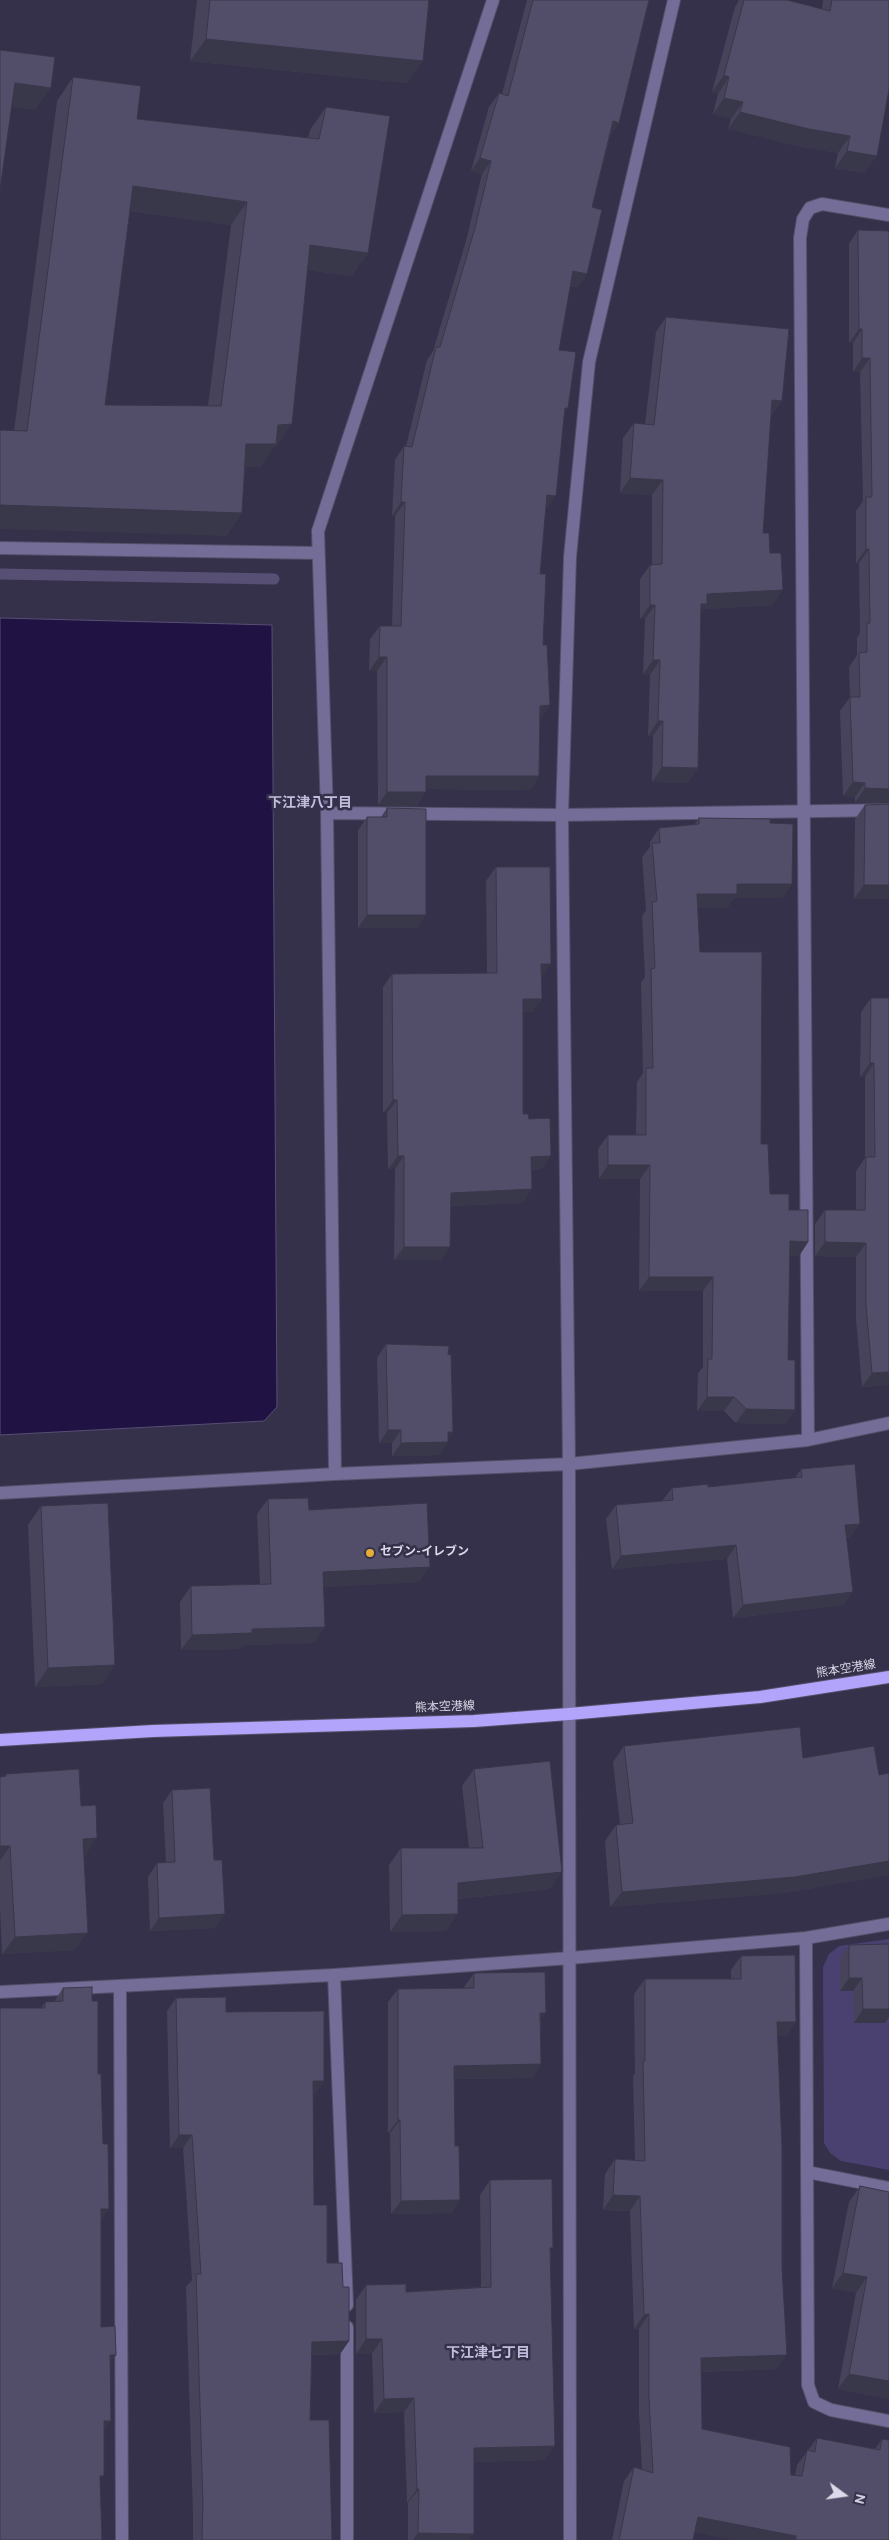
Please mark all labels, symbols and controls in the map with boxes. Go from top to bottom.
district label: 下江津八丁目 [268,796,352,812]
place label: セブン-イレブン [380,1546,469,1560]
marker: セブン-イレブン [364,1547,376,1559]
street label: 熊本空港線 [815,1658,877,1682]
street label: 熊本空港線 [415,1700,475,1716]
district label: 下江津七丁目 [446,2346,530,2362]
north arrow [819,2470,869,2520]
text: N [850,2492,869,2506]

